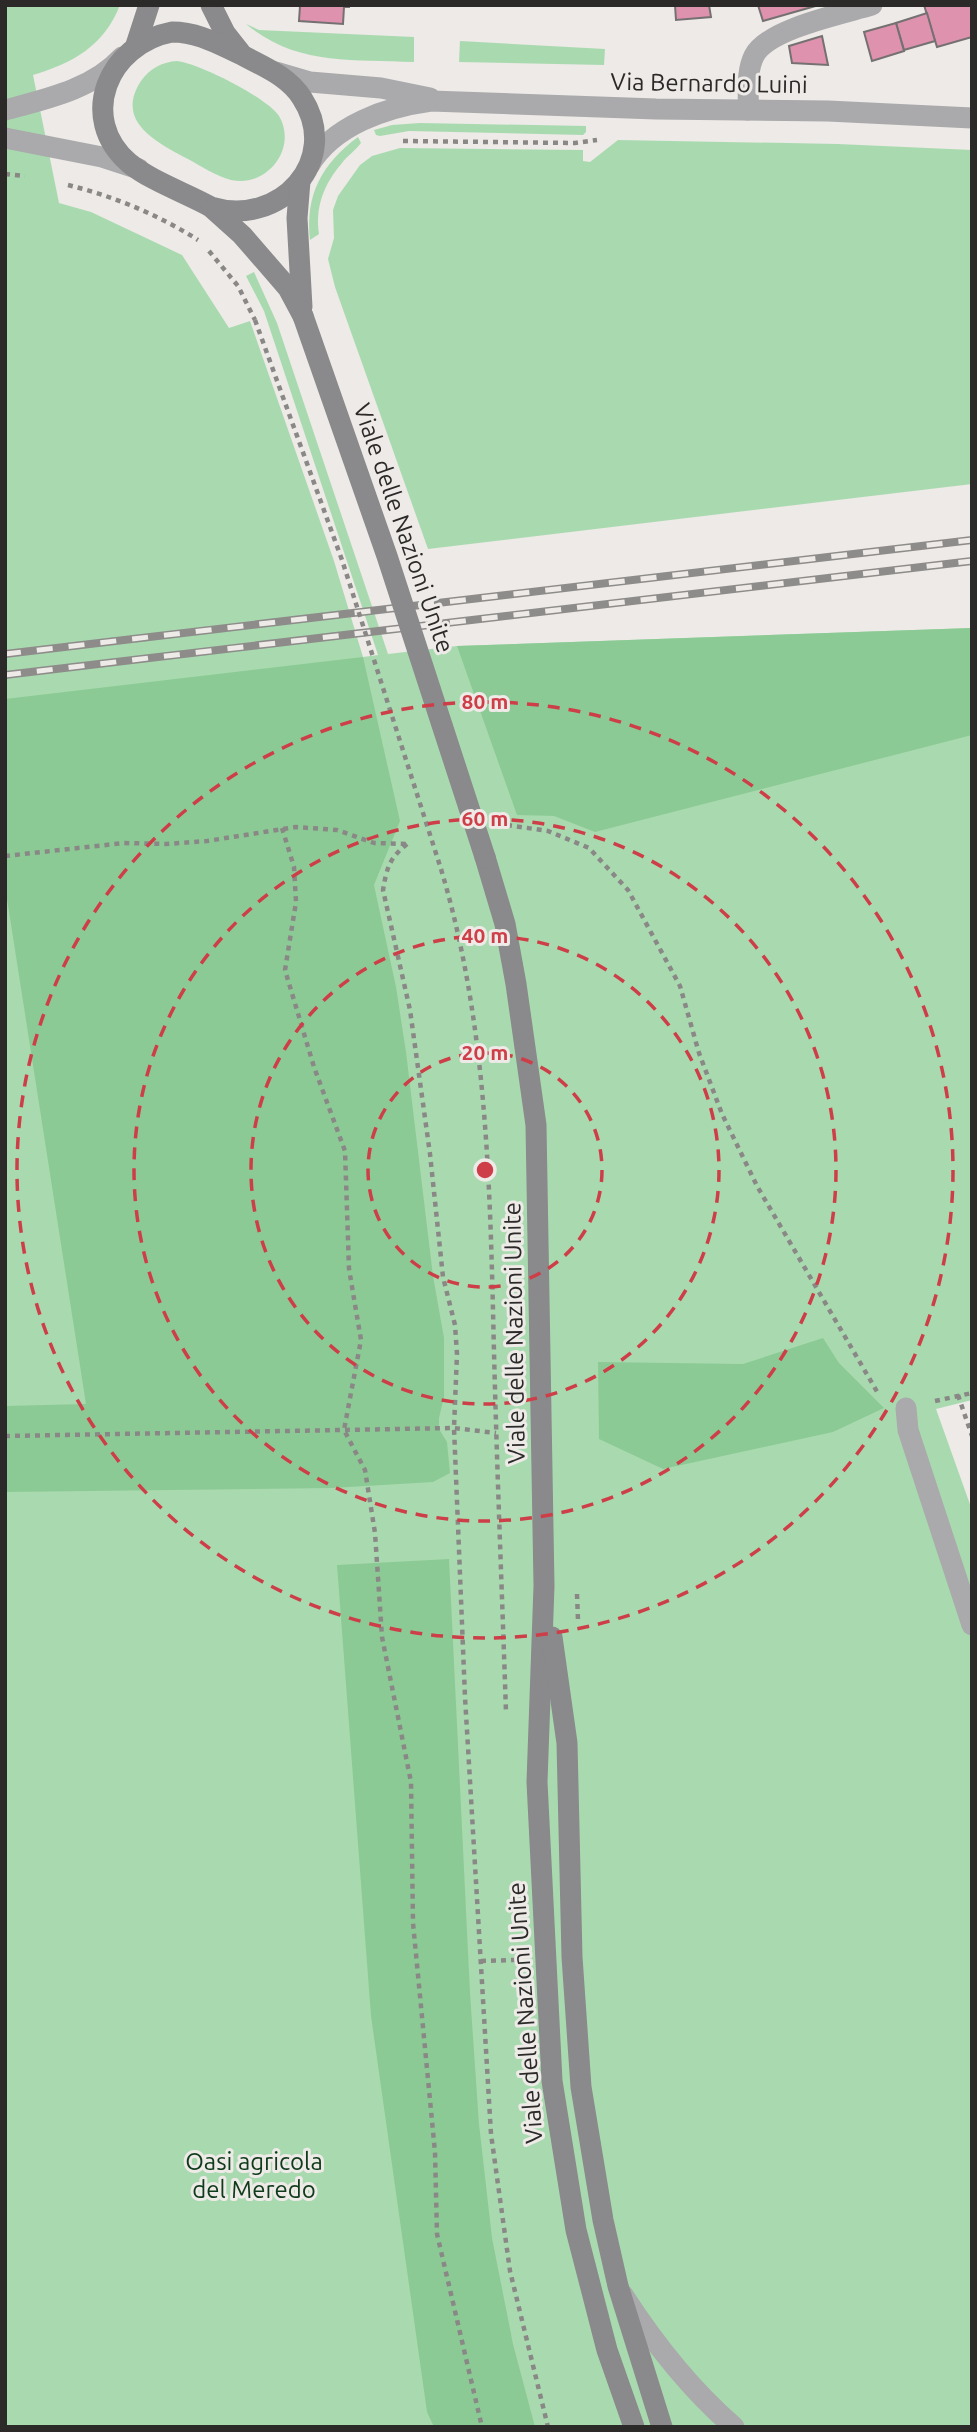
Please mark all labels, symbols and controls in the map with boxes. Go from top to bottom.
street label: Via Bernardo Luini [610,68,808,98]
street label: Viale delle Nazioni Unite [349,400,459,656]
text: 80 m [462,689,508,713]
text: 60 m [462,806,508,830]
text: 40 m [462,923,508,947]
text: 20 m [462,1040,508,1064]
centre of rings [473,1158,497,1182]
street label: Viale delle Nazioni Unite [498,1202,530,1464]
street label: Viale delle Nazioni Unite [502,1881,548,2145]
park label: Oasi agricola del Meredo [185,2148,323,2203]

